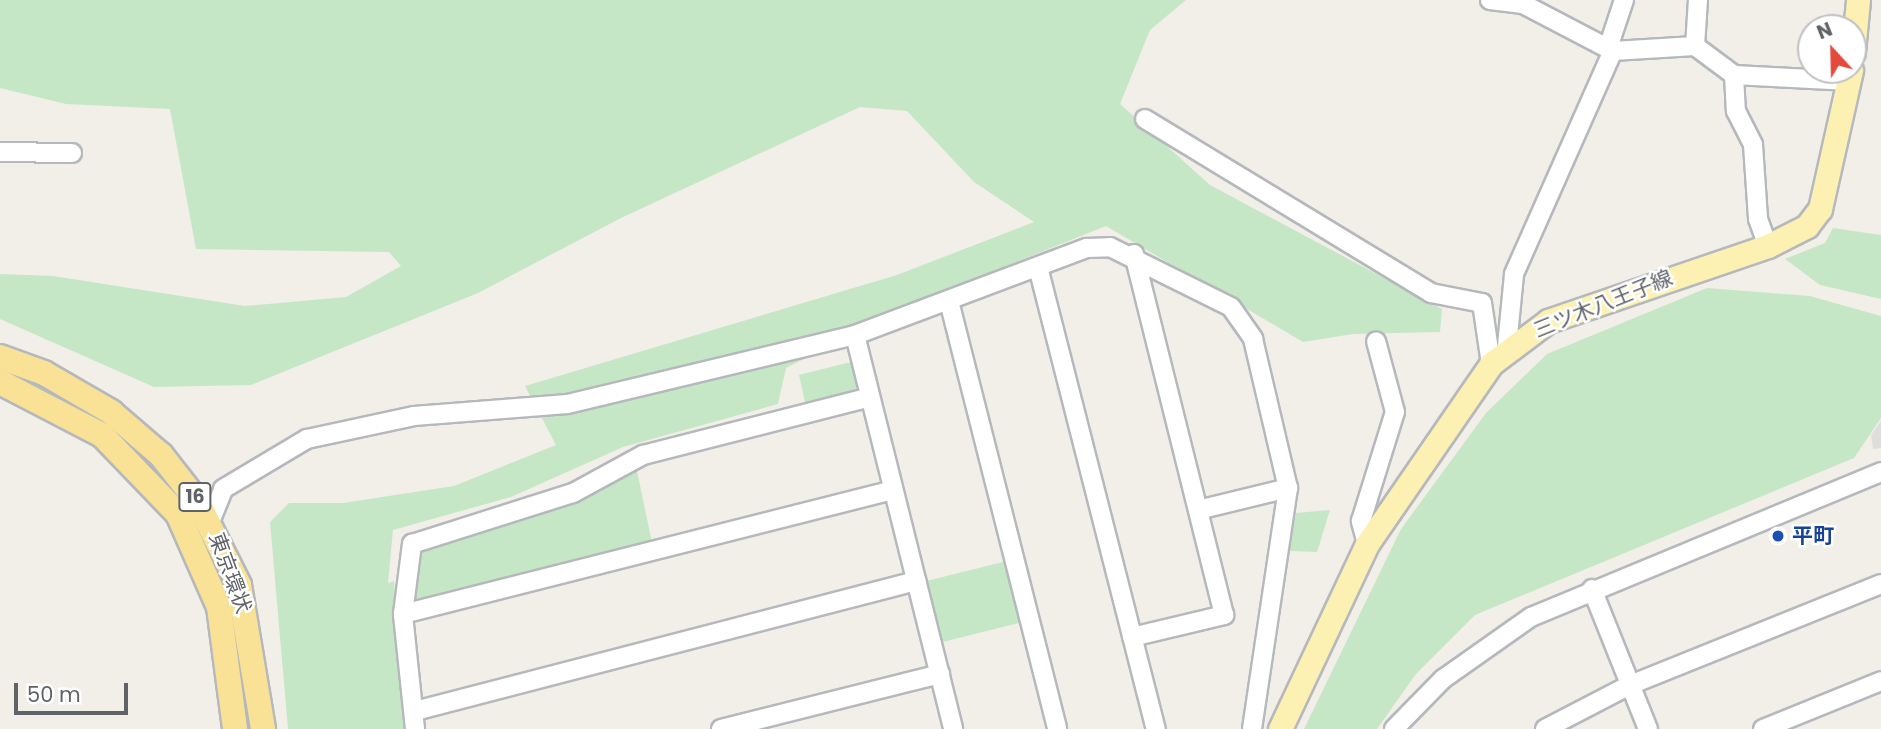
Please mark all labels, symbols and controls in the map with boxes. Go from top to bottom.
north arrow [1797,14,1867,84]
text: N [1813,16,1836,46]
street label: 三ツ木八王子線 [1530,265,1676,343]
road number: 16 [178,482,212,512]
place label: 平町 [1792,523,1834,549]
marker: 平町 [1770,528,1786,544]
street label: 東京環状 [204,529,256,617]
scale bar [18,670,131,714]
text: 50 m [27,680,81,709]

